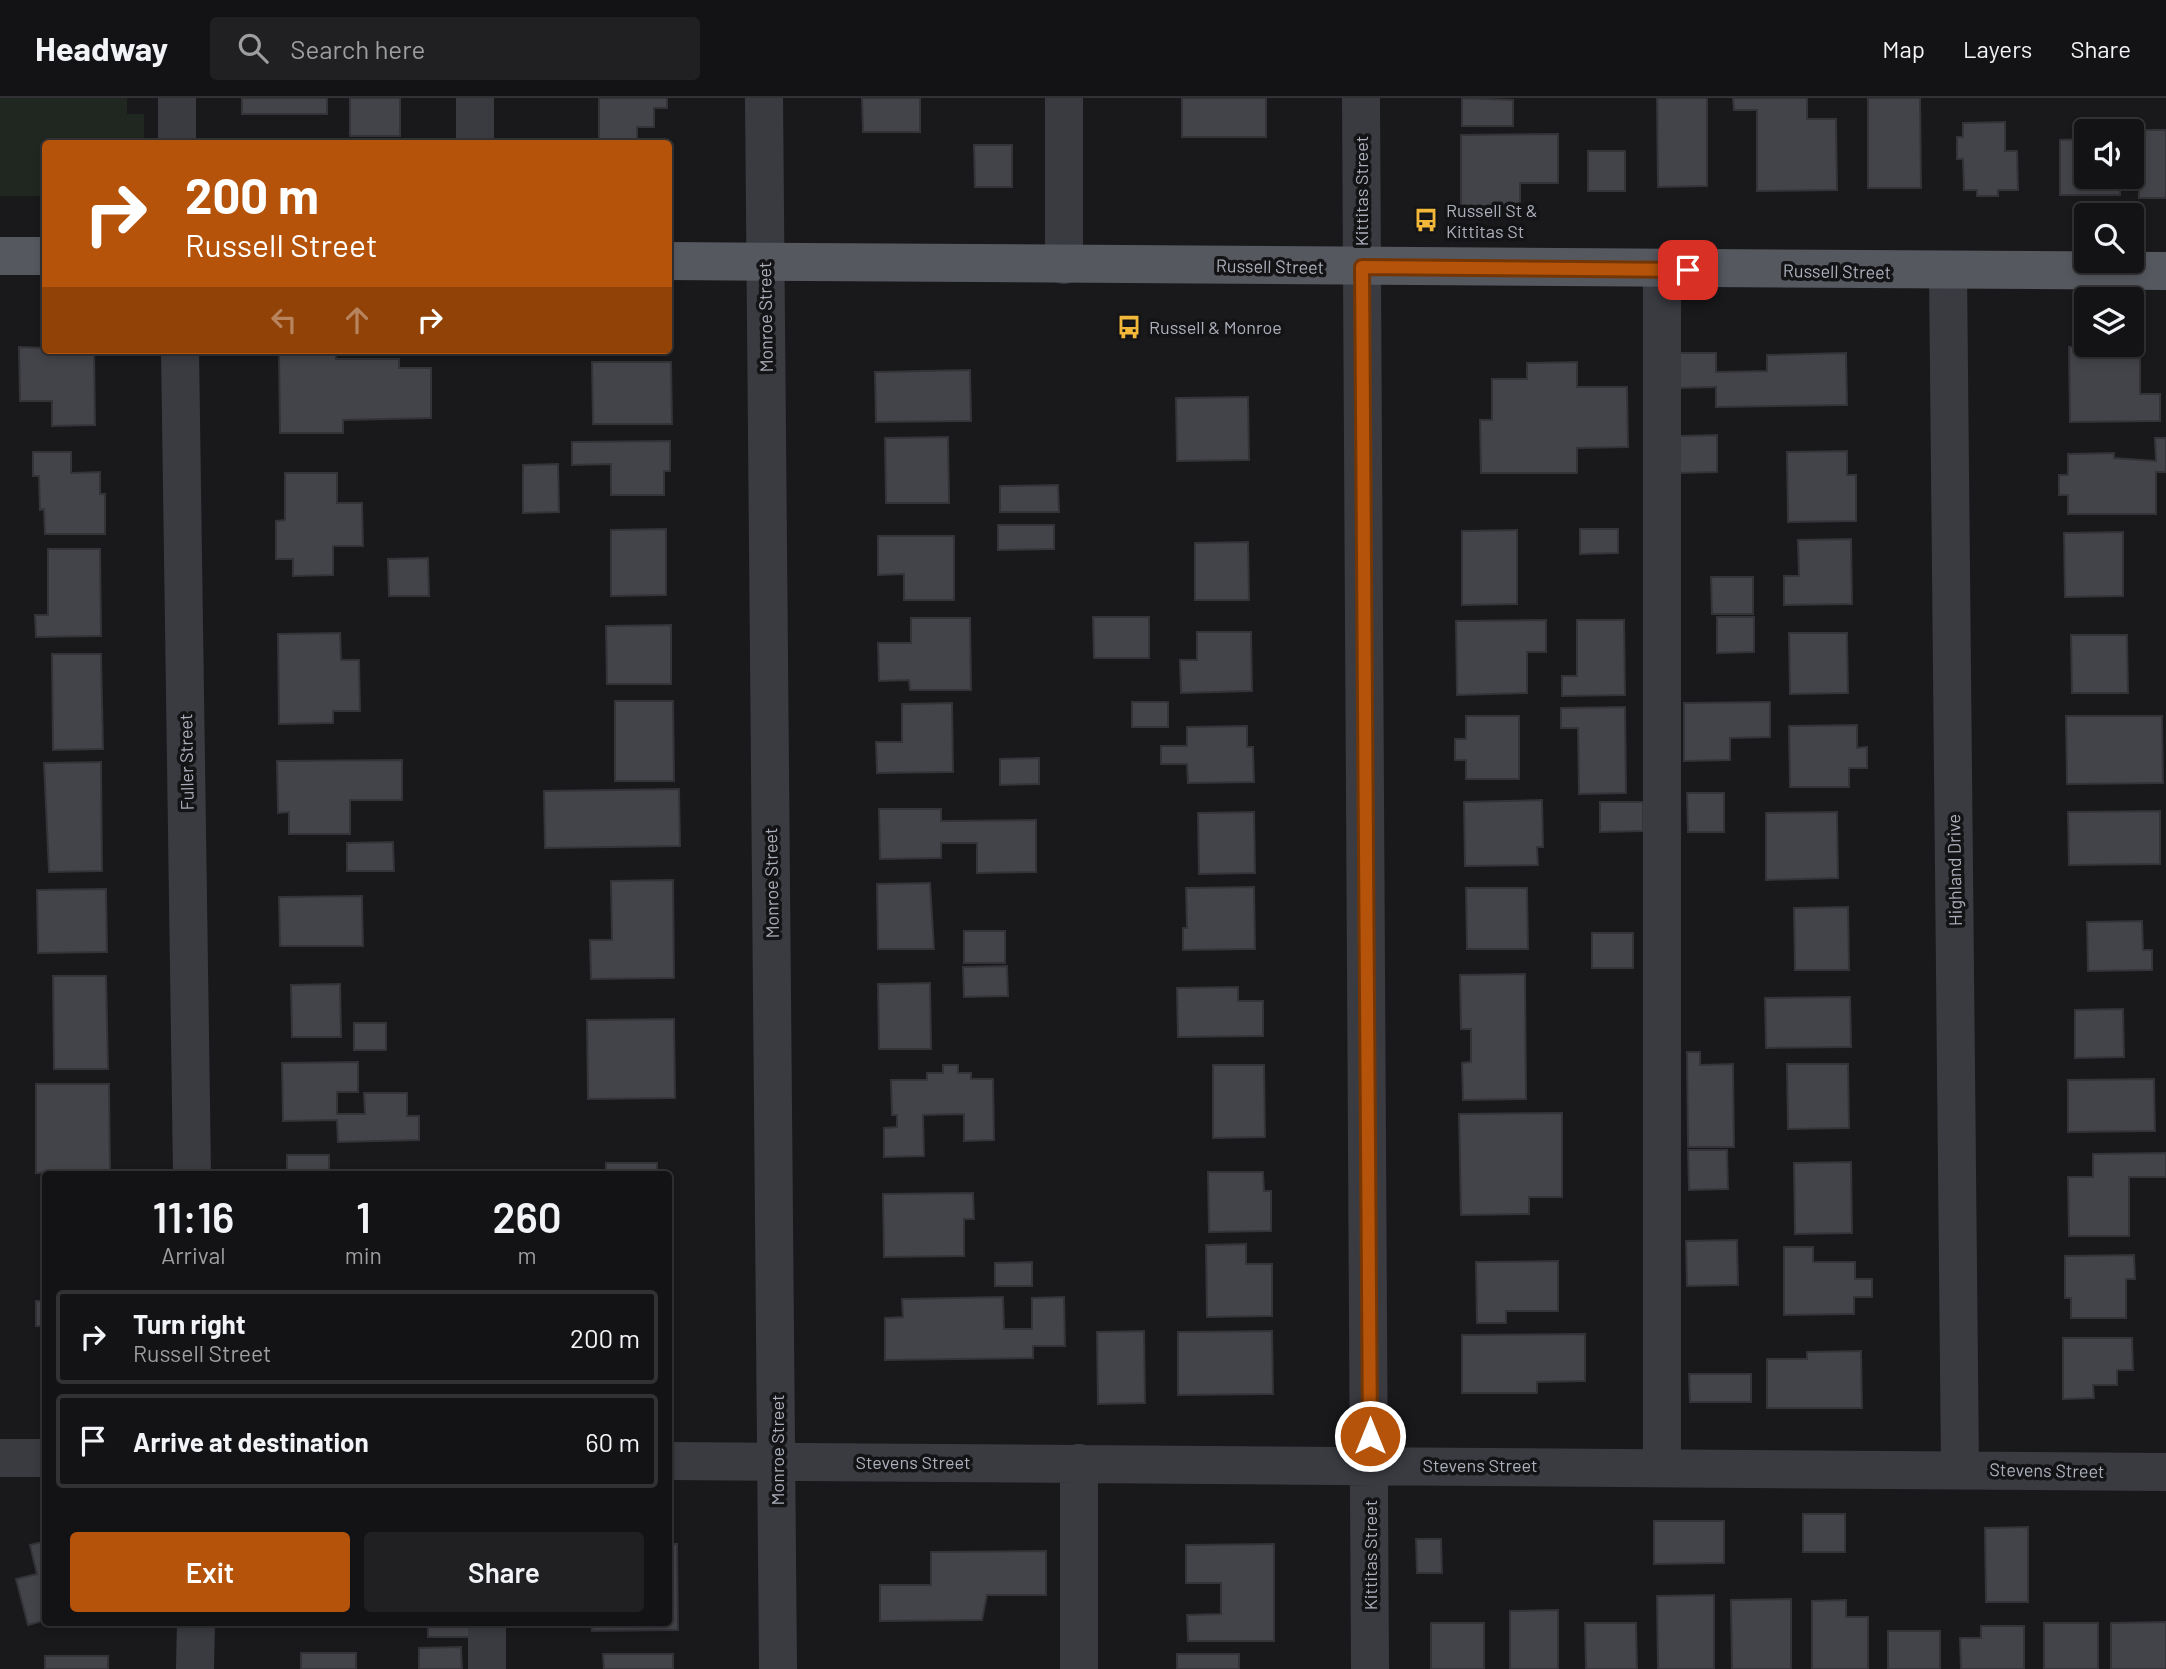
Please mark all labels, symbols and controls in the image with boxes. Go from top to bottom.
search box [210,17,700,80]
text: Headway [35,28,168,68]
icon: search [234,29,272,67]
text: Search here [290,33,425,64]
text: Map [1882,34,1925,63]
text: Layers [1963,34,2032,63]
text: Share [2070,34,2131,63]
map controls [2074,119,2144,357]
button: sound [2074,119,2144,189]
street label: Kittitas Street [1350,136,1372,246]
text: 200 m [185,165,319,224]
icon: right [70,168,161,259]
place label: Russell St & Kittitas St [1446,199,1538,242]
button: search [2074,203,2144,273]
bus stop icon: Russell St & Kittitas St [1412,206,1440,234]
text: Russell Street [185,225,378,263]
pin [1658,240,1718,300]
icon: arrive [1669,251,1707,289]
street label: Russell Street [1216,254,1324,278]
street label: Russell Street [1783,259,1891,283]
street label: Monroe Street [753,261,777,373]
button: layers [2074,287,2144,357]
icon: left [265,301,303,339]
icon: ahead [338,301,376,339]
icon: right [411,301,449,339]
bus stop icon: Russell & Monroe [1115,313,1143,341]
place label: Russell & Monroe [1149,316,1282,338]
street label: Fuller Street [174,713,198,811]
street label: Highland Drive [1942,814,1966,926]
street label: Monroe Street [759,827,783,939]
text: 11:16 [152,1191,234,1241]
text: 1 [356,1191,371,1241]
text: 260 [492,1191,562,1241]
text: Arrival [161,1241,225,1269]
text: min [345,1241,382,1269]
text: m [517,1241,537,1269]
text: Turn right [133,1308,246,1339]
icon: right [74,1318,112,1356]
text: 200 m [570,1322,640,1353]
text: Russell Street [133,1339,271,1367]
street label: Monroe Street [766,1395,788,1506]
position arrow [1333,1399,1407,1473]
icon: arrive [74,1422,112,1460]
text: Arrive at destination [133,1426,369,1457]
text: 60 m [585,1426,640,1457]
street label: Stevens Street [855,1451,971,1473]
street label: Stevens Street [1422,1454,1538,1476]
street label: Stevens Street [1989,1458,2105,1482]
street label: Kittitas Street [1359,1500,1381,1610]
button: Exit [70,1532,350,1612]
button: Share [364,1532,644,1612]

